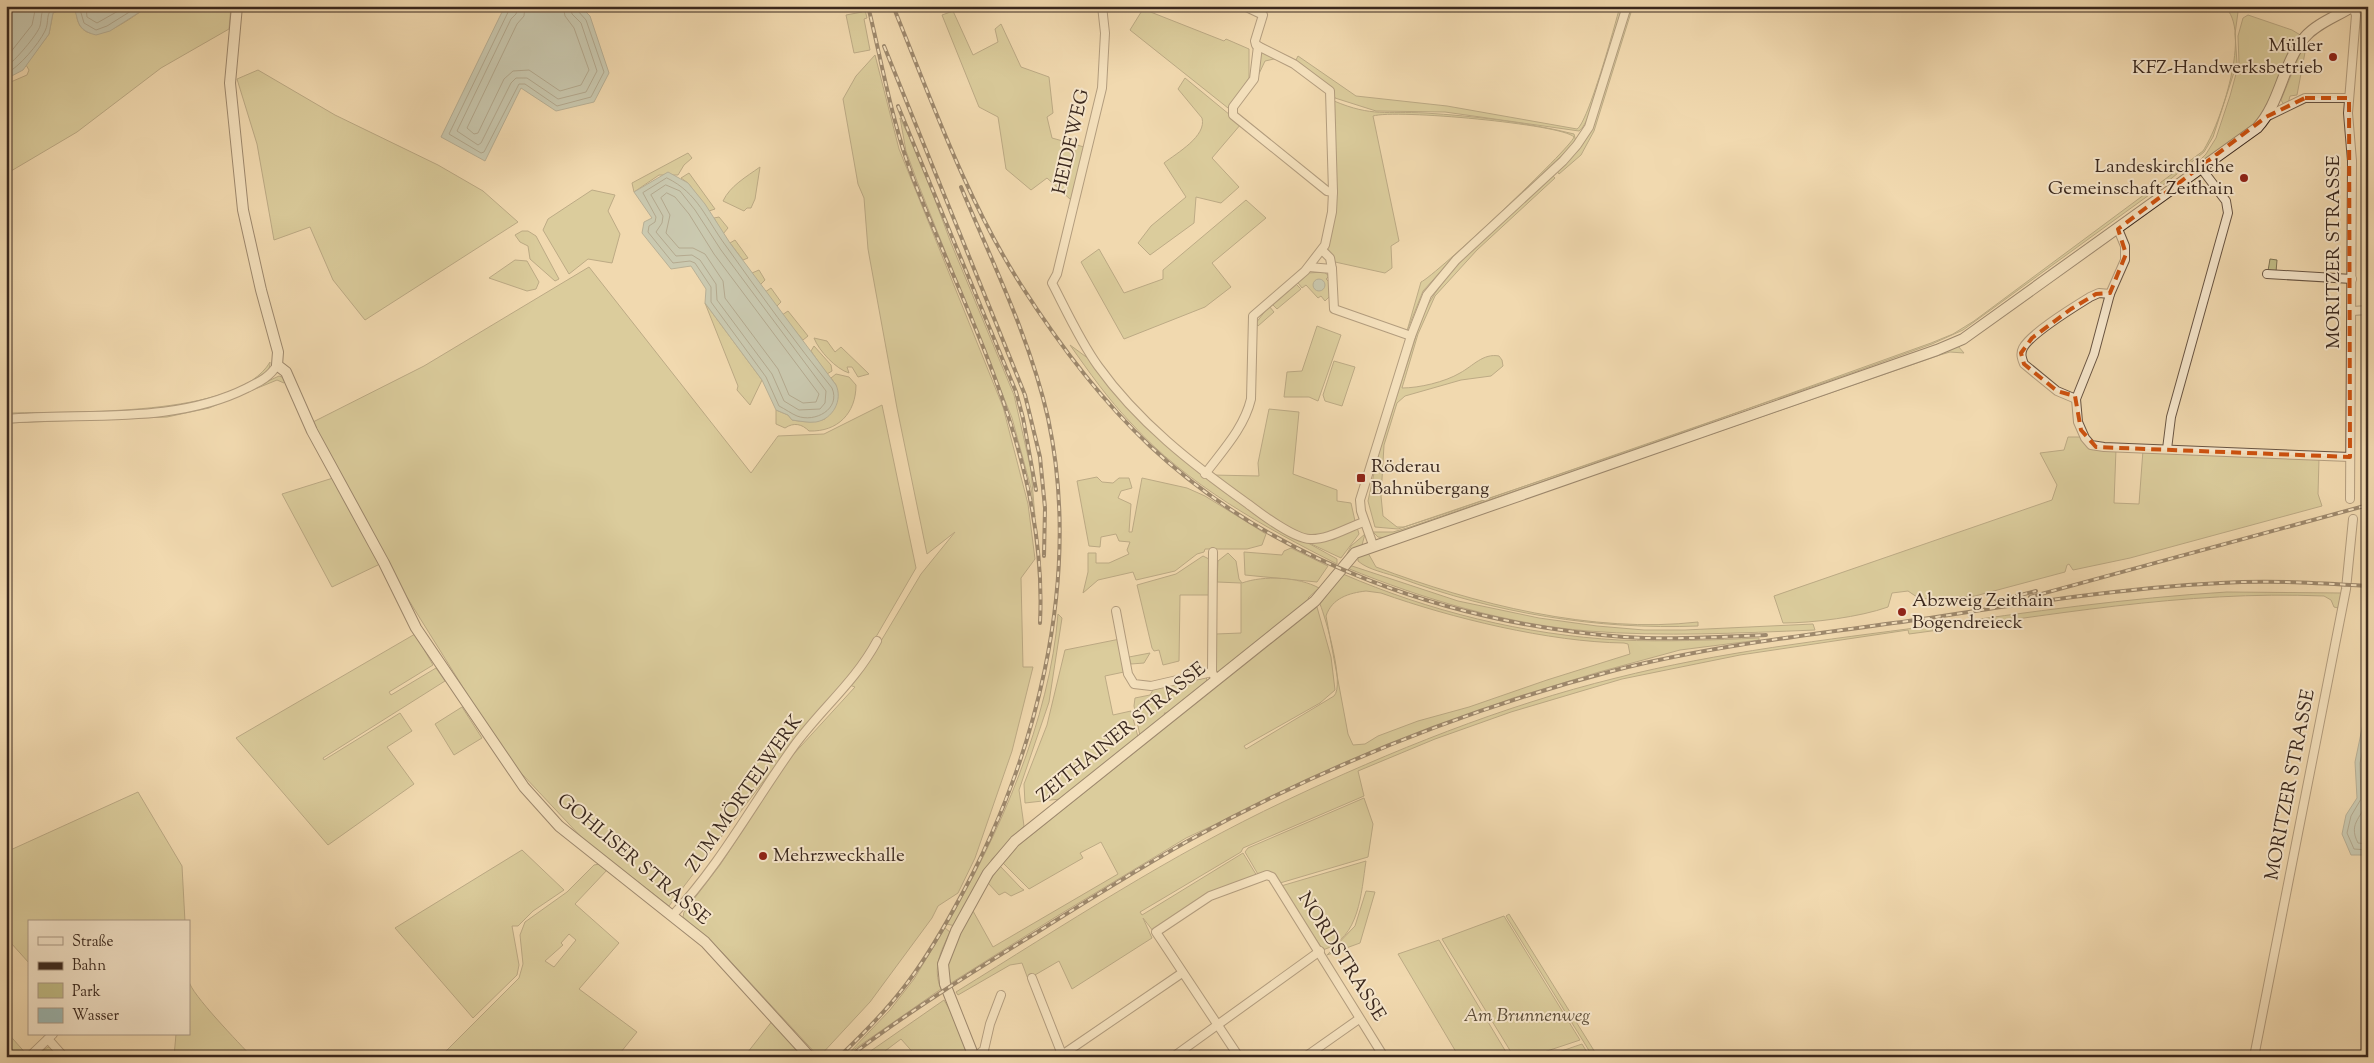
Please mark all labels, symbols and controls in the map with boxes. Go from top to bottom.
place label: Müller KFZ-Handwerksbetrieb [2132,33,2323,82]
marker: Müller KFZ-Handwerksbetrieb [2327,51,2339,63]
street label: HEIDEWEG [1047,87,1097,197]
place label: Landeskirchliche Gemeinschaft Zeithain [2048,154,2234,203]
street label: MORITZER STRASSE [2321,154,2348,349]
marker: Landeskirchliche Gemeinschaft Zeithain [2238,172,2250,184]
place label: Röderau Bahnübergang [1371,454,1489,503]
marker: Röderau Bahnübergang [1355,472,1367,484]
place label: Abzweig Zeithain Bogendreieck [1912,588,2054,637]
marker: Abzweig Zeithain Bogendreieck [1896,606,1908,618]
street label: ZEITHAINER STRASSE [1032,656,1213,810]
street label: MORITZER STRASSE [2259,687,2323,883]
street label: ZUM MÖRTELWERK [680,709,810,878]
street label: GOHLISER STRASSE [551,788,716,933]
place label: Mehrzweckhalle [773,843,905,870]
marker: Mehrzweckhalle [757,850,769,862]
street label: NORDSTRASSE [1290,887,1392,1027]
legend [28,920,190,1036]
text: Straße [72,932,114,953]
text: Bahn [72,956,106,977]
text: Park [72,982,101,1003]
park label: Am Brunnenweg [1464,1003,1590,1030]
text: Wasser [72,1006,119,1027]

